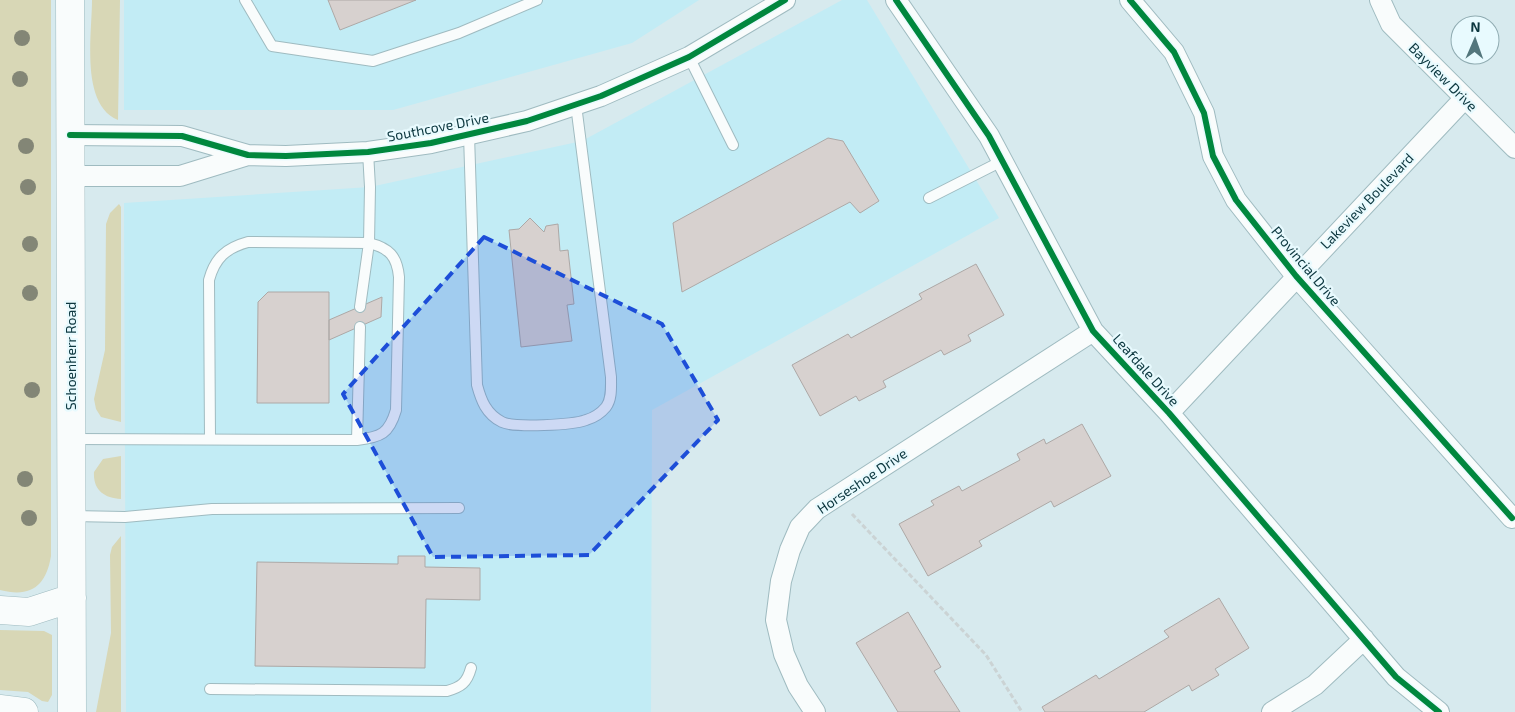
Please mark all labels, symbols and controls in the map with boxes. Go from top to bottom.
north arrow [1450,15,1500,65]
text: N [1470,18,1481,35]
street label: Bayview Drive [1406,39,1481,114]
street label: Southcove Drive [386,108,490,145]
street label: Lakeview Boulevard [1316,149,1417,252]
street label: Provincial Drive [1268,222,1345,309]
street label: Schoenherr Road [62,302,79,410]
street label: Leafdale Drive [1109,330,1183,409]
street label: Horseshoe Drive [814,444,910,517]

